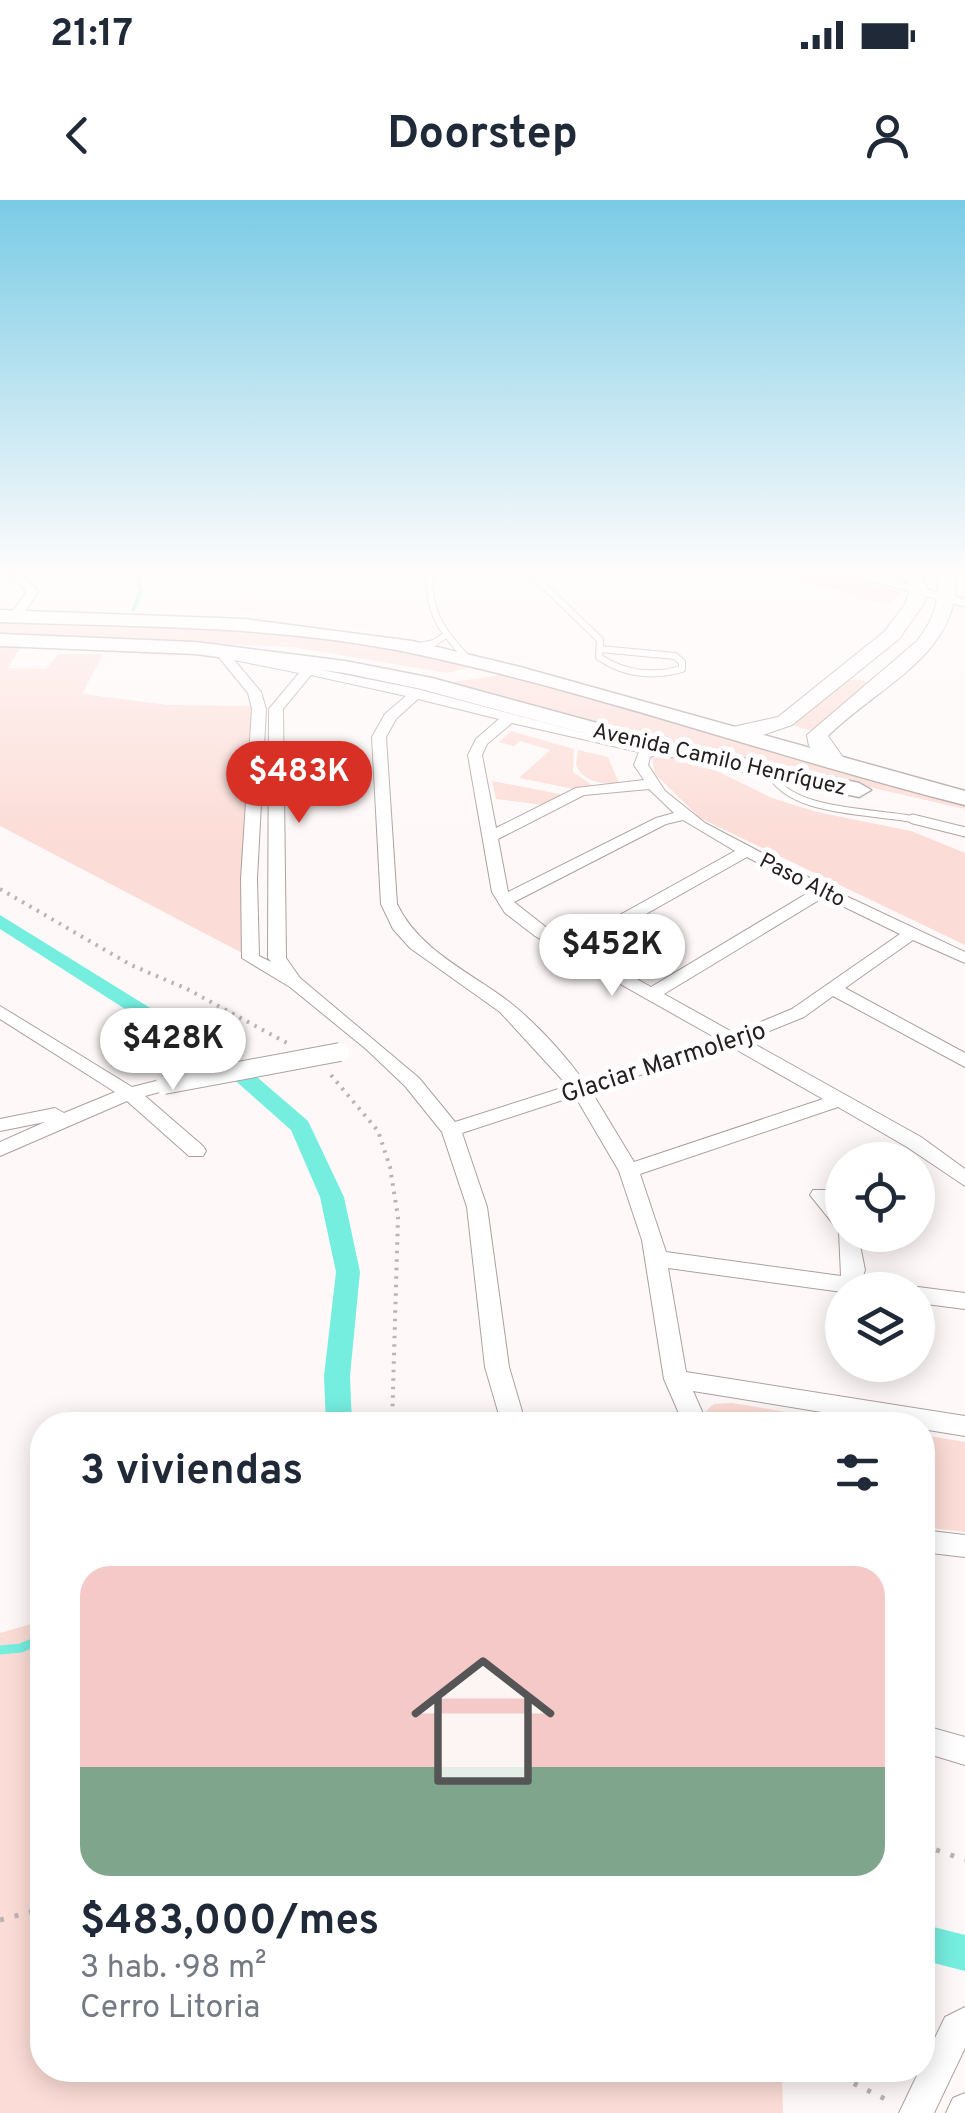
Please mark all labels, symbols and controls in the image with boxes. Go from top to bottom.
text: 21:17 [50,11,133,60]
text: Doorstep [387,107,578,164]
icon: back [50,108,105,163]
icon: person [860,108,915,163]
street label: Avenida Camilo Henríquez [590,718,849,803]
pin: $483K [229,741,369,826]
text: $483K [248,753,350,793]
street label: Paso Alto [754,848,849,914]
pin: $452K [542,914,682,999]
text: $452K [561,926,663,966]
pin: $428K [103,1008,243,1093]
street label: Glaciar Marmolerjo [558,1016,770,1112]
text: $428K [122,1020,224,1060]
map controls [825,1142,935,1382]
button: locate [825,1142,935,1252]
button: layers [825,1272,935,1382]
icon: filters [830,1445,885,1500]
text: 3 viviendas [80,1446,303,1499]
icon: home [393,1631,573,1811]
text: $483,000/mes [80,1896,379,1949]
text: 3 hab. · 98 m² [80,1949,267,1989]
text: Cerro Litoria [80,1989,260,2029]

